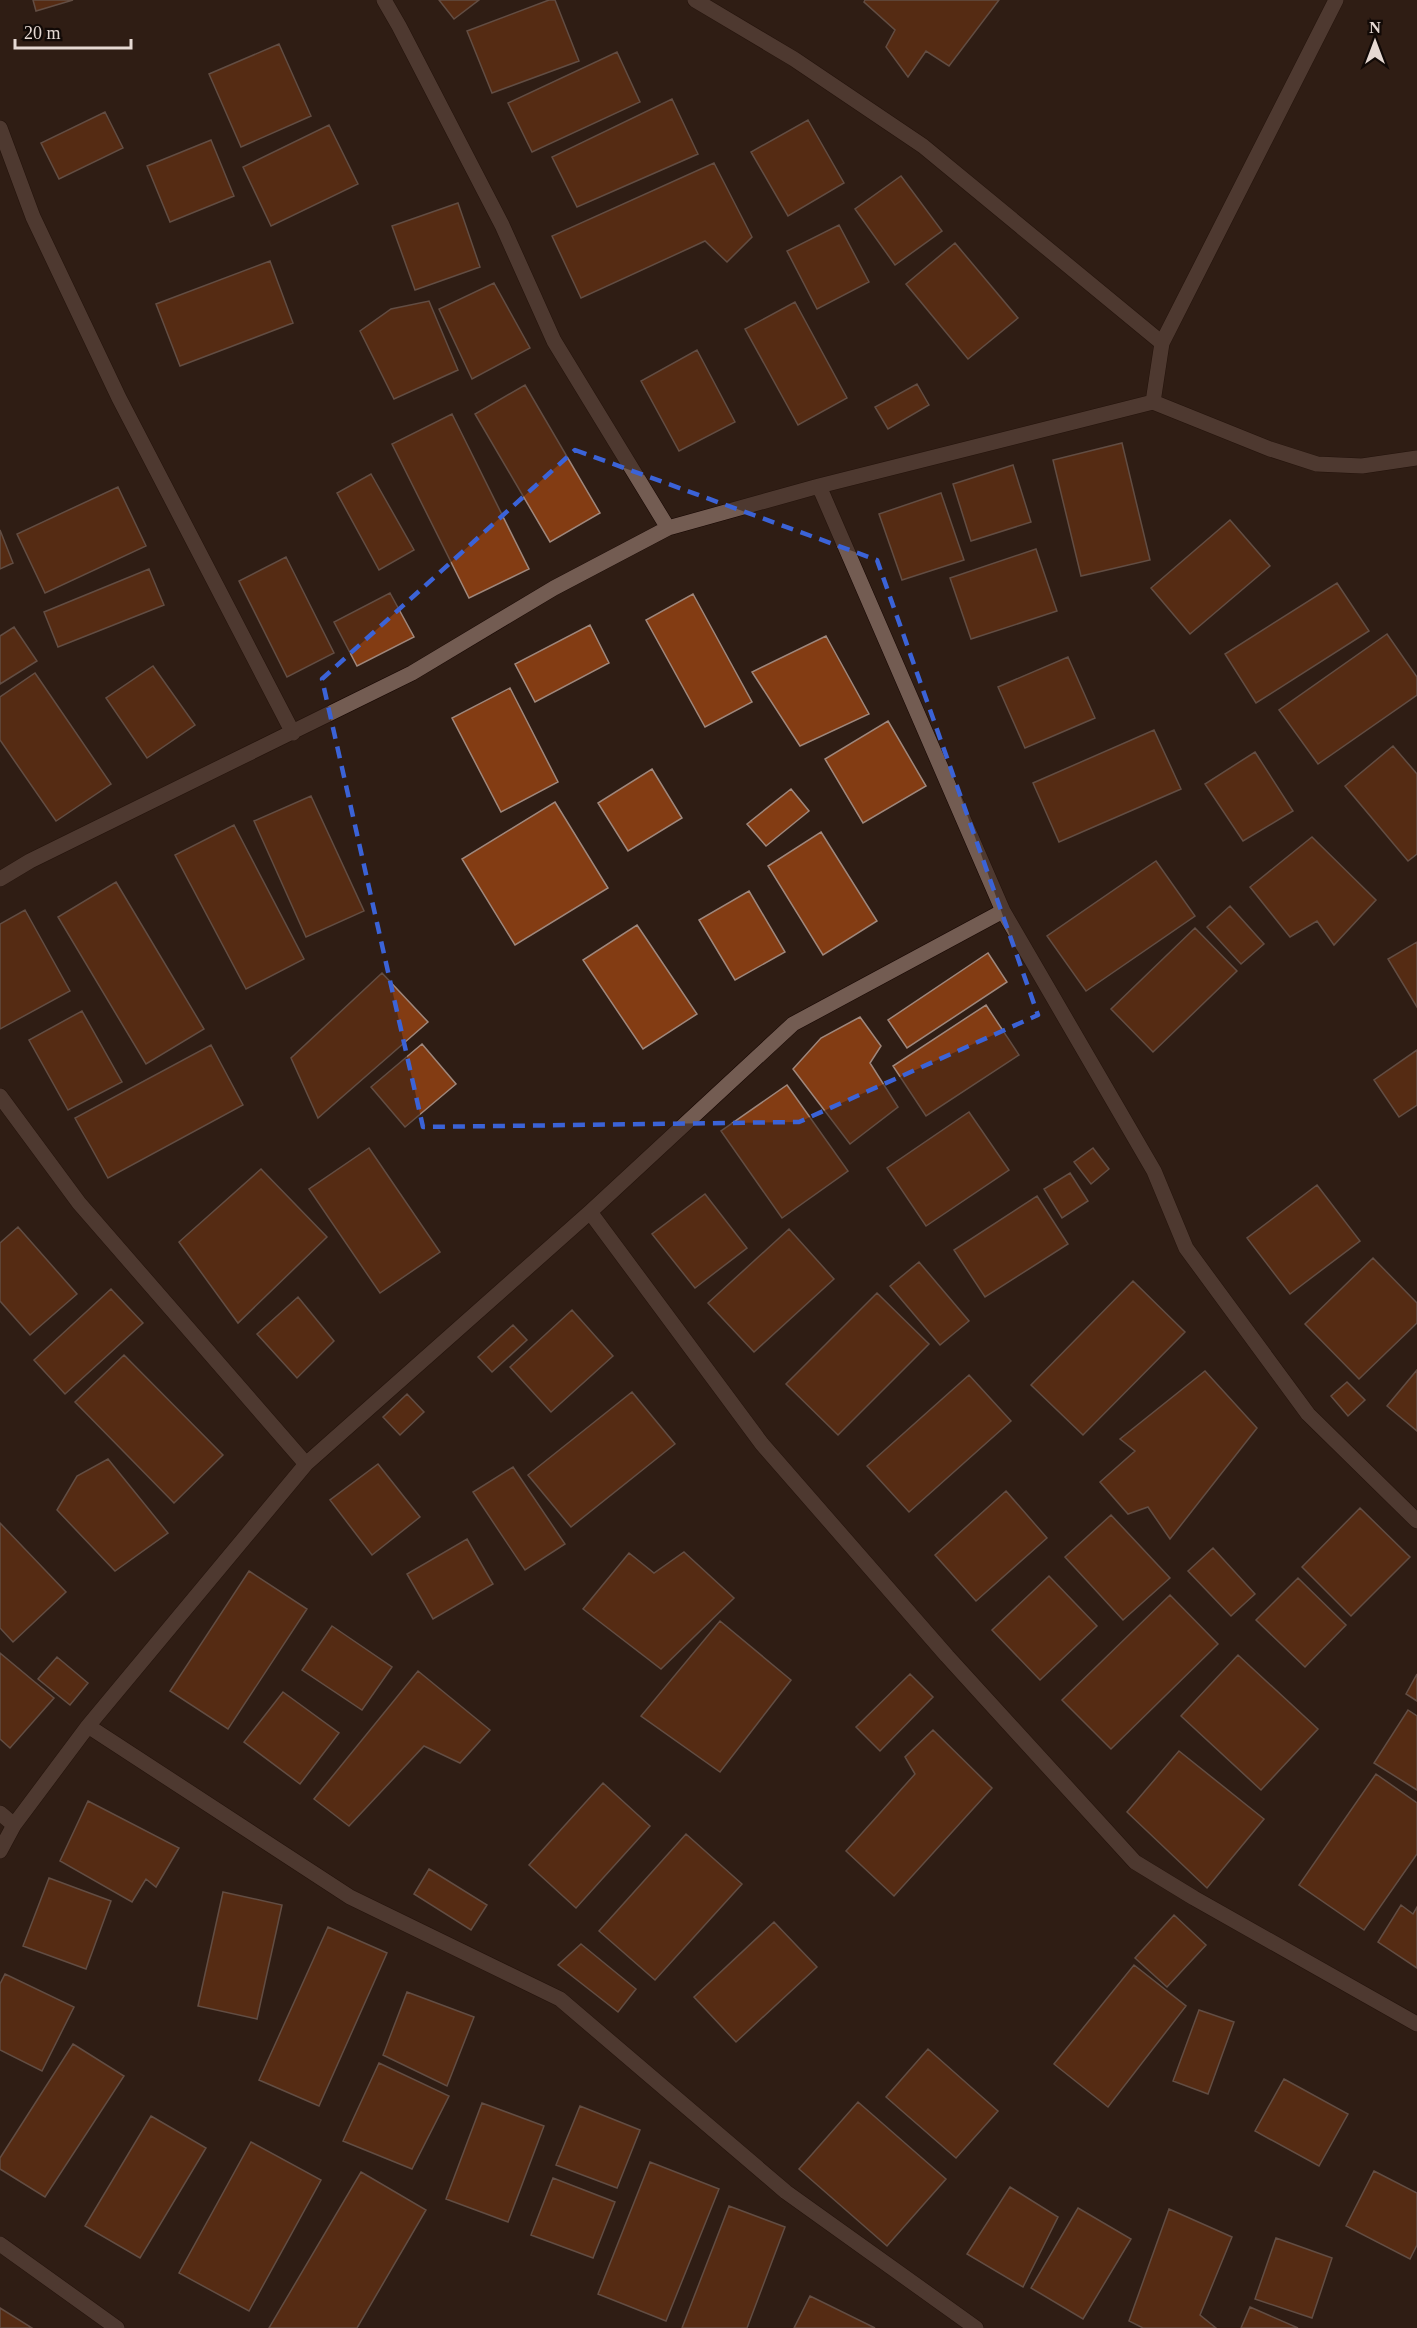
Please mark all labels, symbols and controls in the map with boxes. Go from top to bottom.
scale bar [15,12,130,50]
north arrow [1345,12,1405,72]
text: N [1369,19,1381,36]
text: 20 m [24,23,61,43]

